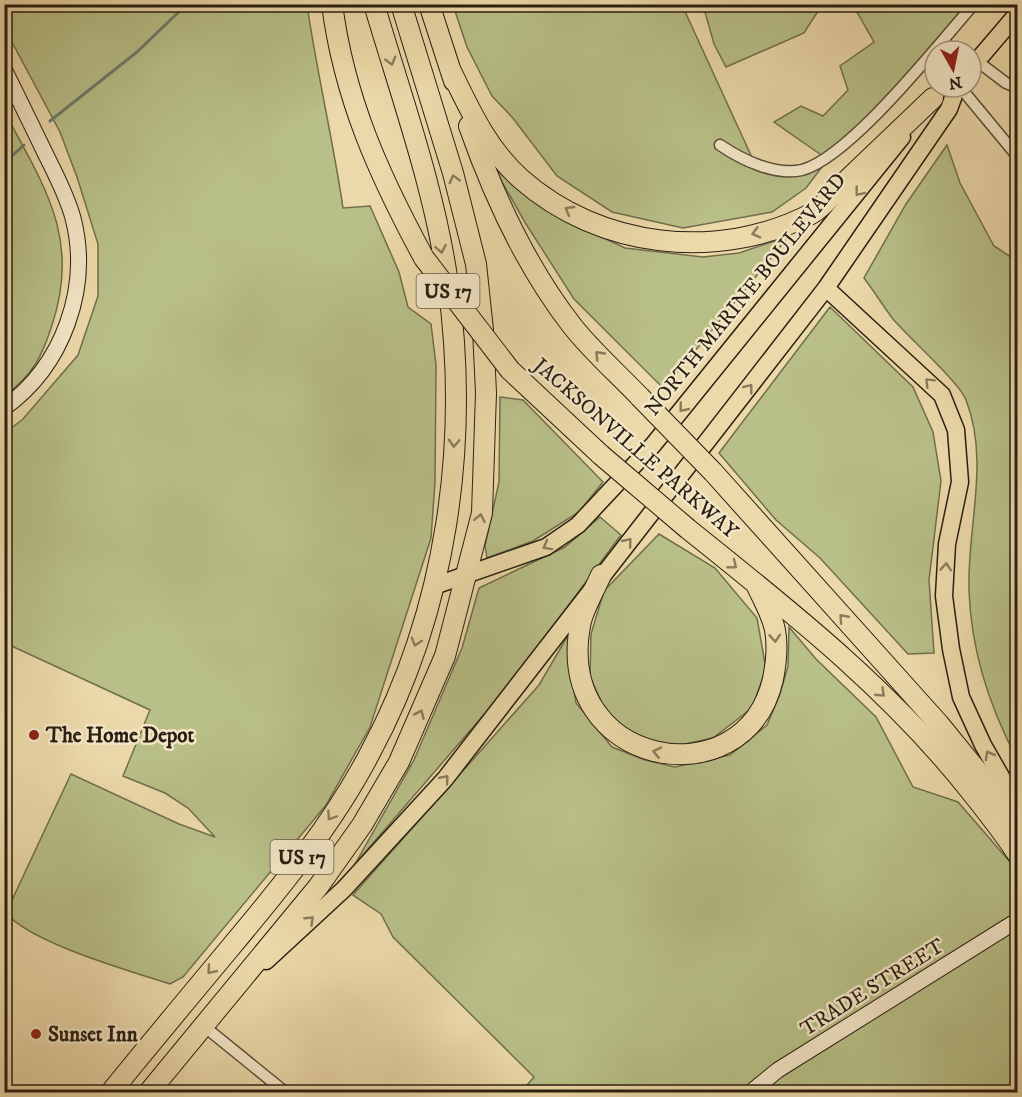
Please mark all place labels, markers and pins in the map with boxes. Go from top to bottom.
place label: The Home Depot [45,723,195,749]
marker: The Home Depot [27,728,41,742]
place label: Sunset Inn [48,1022,139,1048]
marker: Sunset Inn [29,1027,43,1041]

